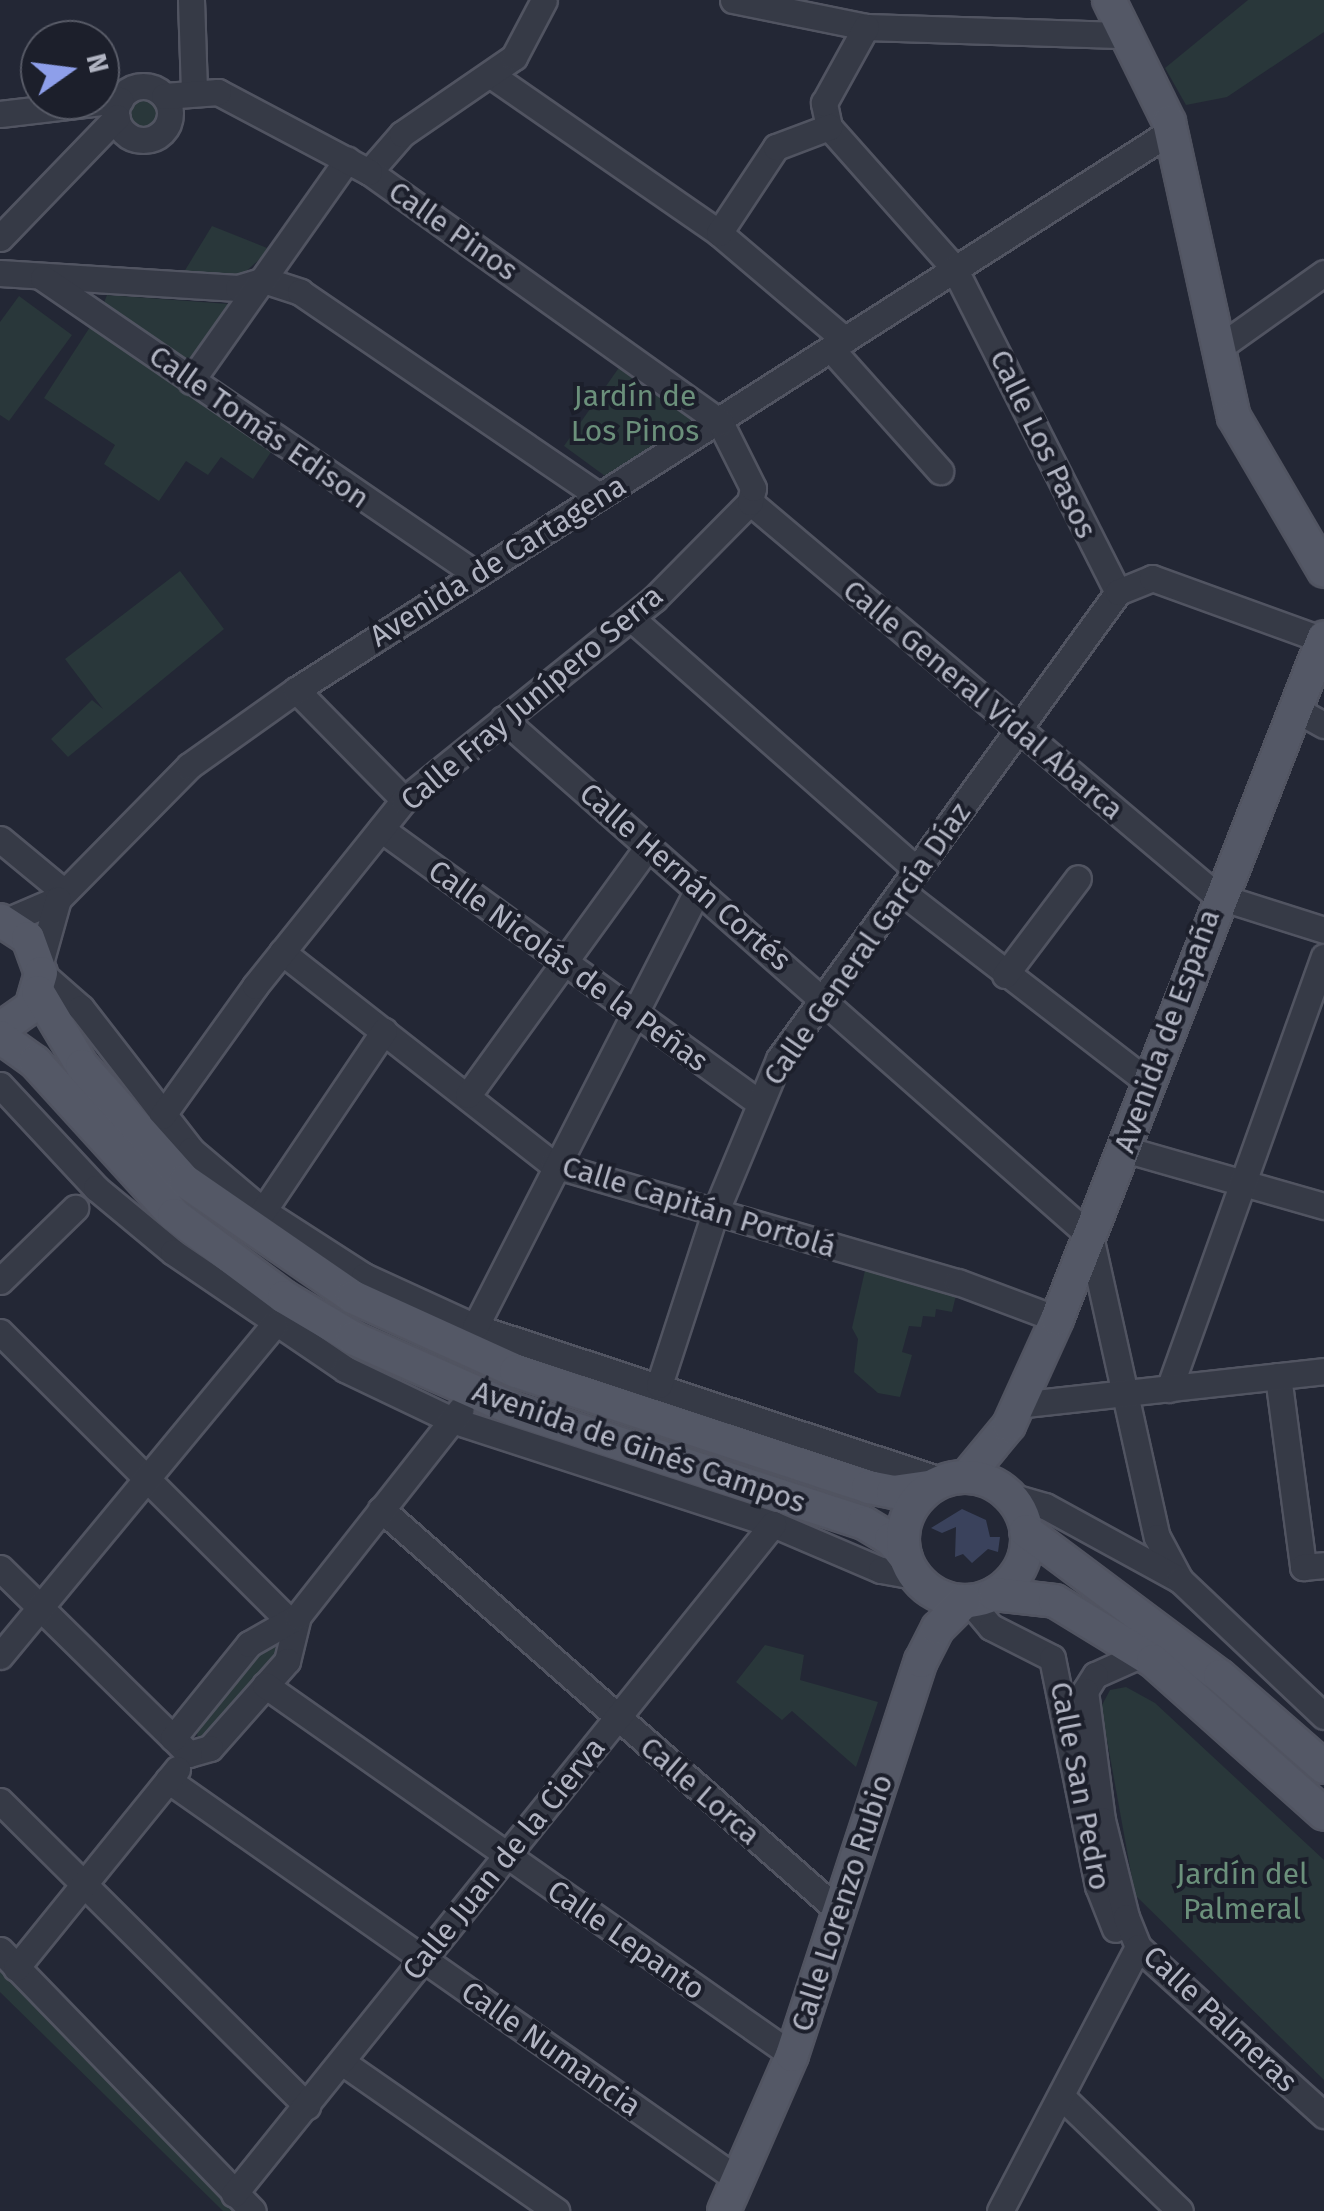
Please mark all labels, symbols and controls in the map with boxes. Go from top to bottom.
north arrow [20,20,120,120]
text: N [79,50,116,76]
street label: Calle Pinos [382,173,524,289]
street label: Calle Tomás Edison [142,338,376,516]
street label: Calle Los Pasos [982,344,1104,544]
park label: Jardín de Los Pinos [571,378,699,448]
street label: Avenida de Cartagena [363,468,633,654]
street label: Calle General Vidal Abarca [836,572,1130,828]
street label: Calle Fray Junípero Serra [394,578,670,818]
street label: Calle Hernán Cortés [572,775,798,979]
street label: Calle General García Díaz [756,796,978,1092]
street label: Calle Nicolás de la Peñas [421,852,715,1080]
street label: Avenida de España [1106,904,1228,1158]
street label: Calle Capitán Portolá [558,1148,840,1266]
street label: Avenida de Ginés Campos [468,1373,810,1521]
street label: Calle San Pedro [1042,1679,1118,1893]
street label: Calle Lorca [633,1729,767,1853]
street label: Calle Juan de la Cierva [395,1730,613,1988]
street label: Calle Lorenzo Rubio [783,1770,901,2036]
park label: Jardín del Palmeral [1176,1856,1308,1926]
street label: Calle Lepanto [540,1872,712,2008]
street label: Calle Palmeras [1136,1939,1304,2099]
street label: Calle Numancia [454,1974,648,2124]

